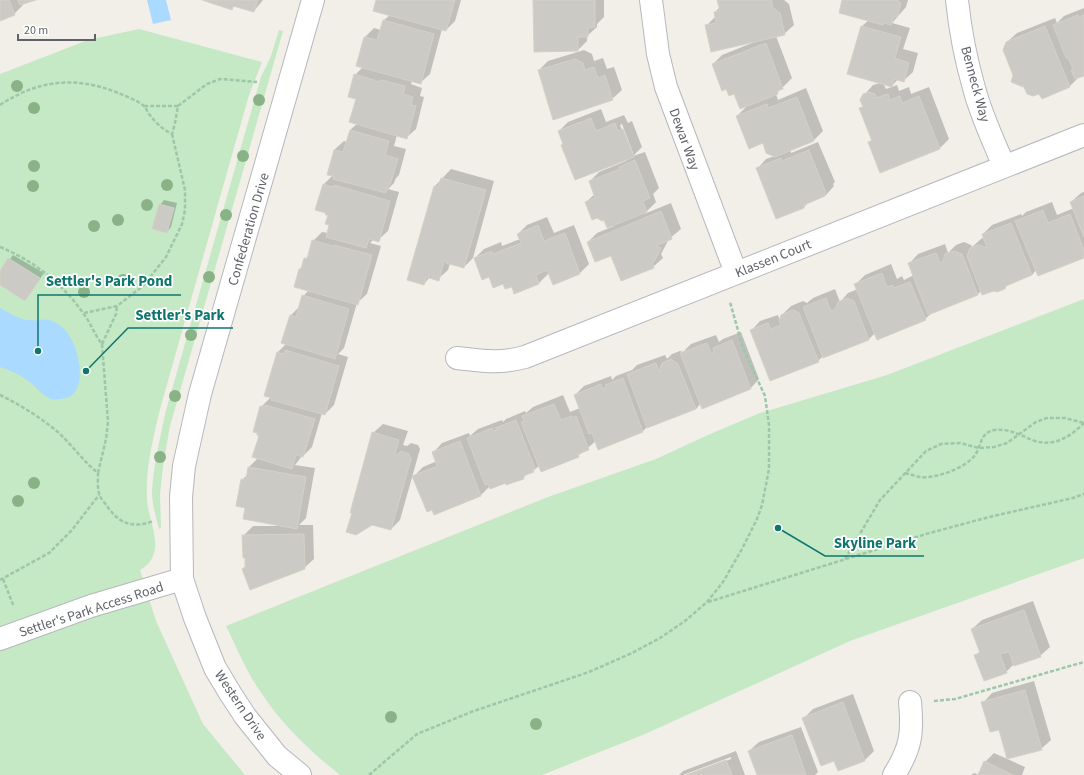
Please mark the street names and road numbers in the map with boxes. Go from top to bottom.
street label: Benneck Way [955,44,995,125]
street label: Dewar Way [664,106,705,174]
street label: Confederation Drive [223,170,275,288]
street label: Klassen Court [732,234,815,283]
street label: Settler's Park Access Road [16,577,166,643]
street label: Western Drive [209,667,271,745]

